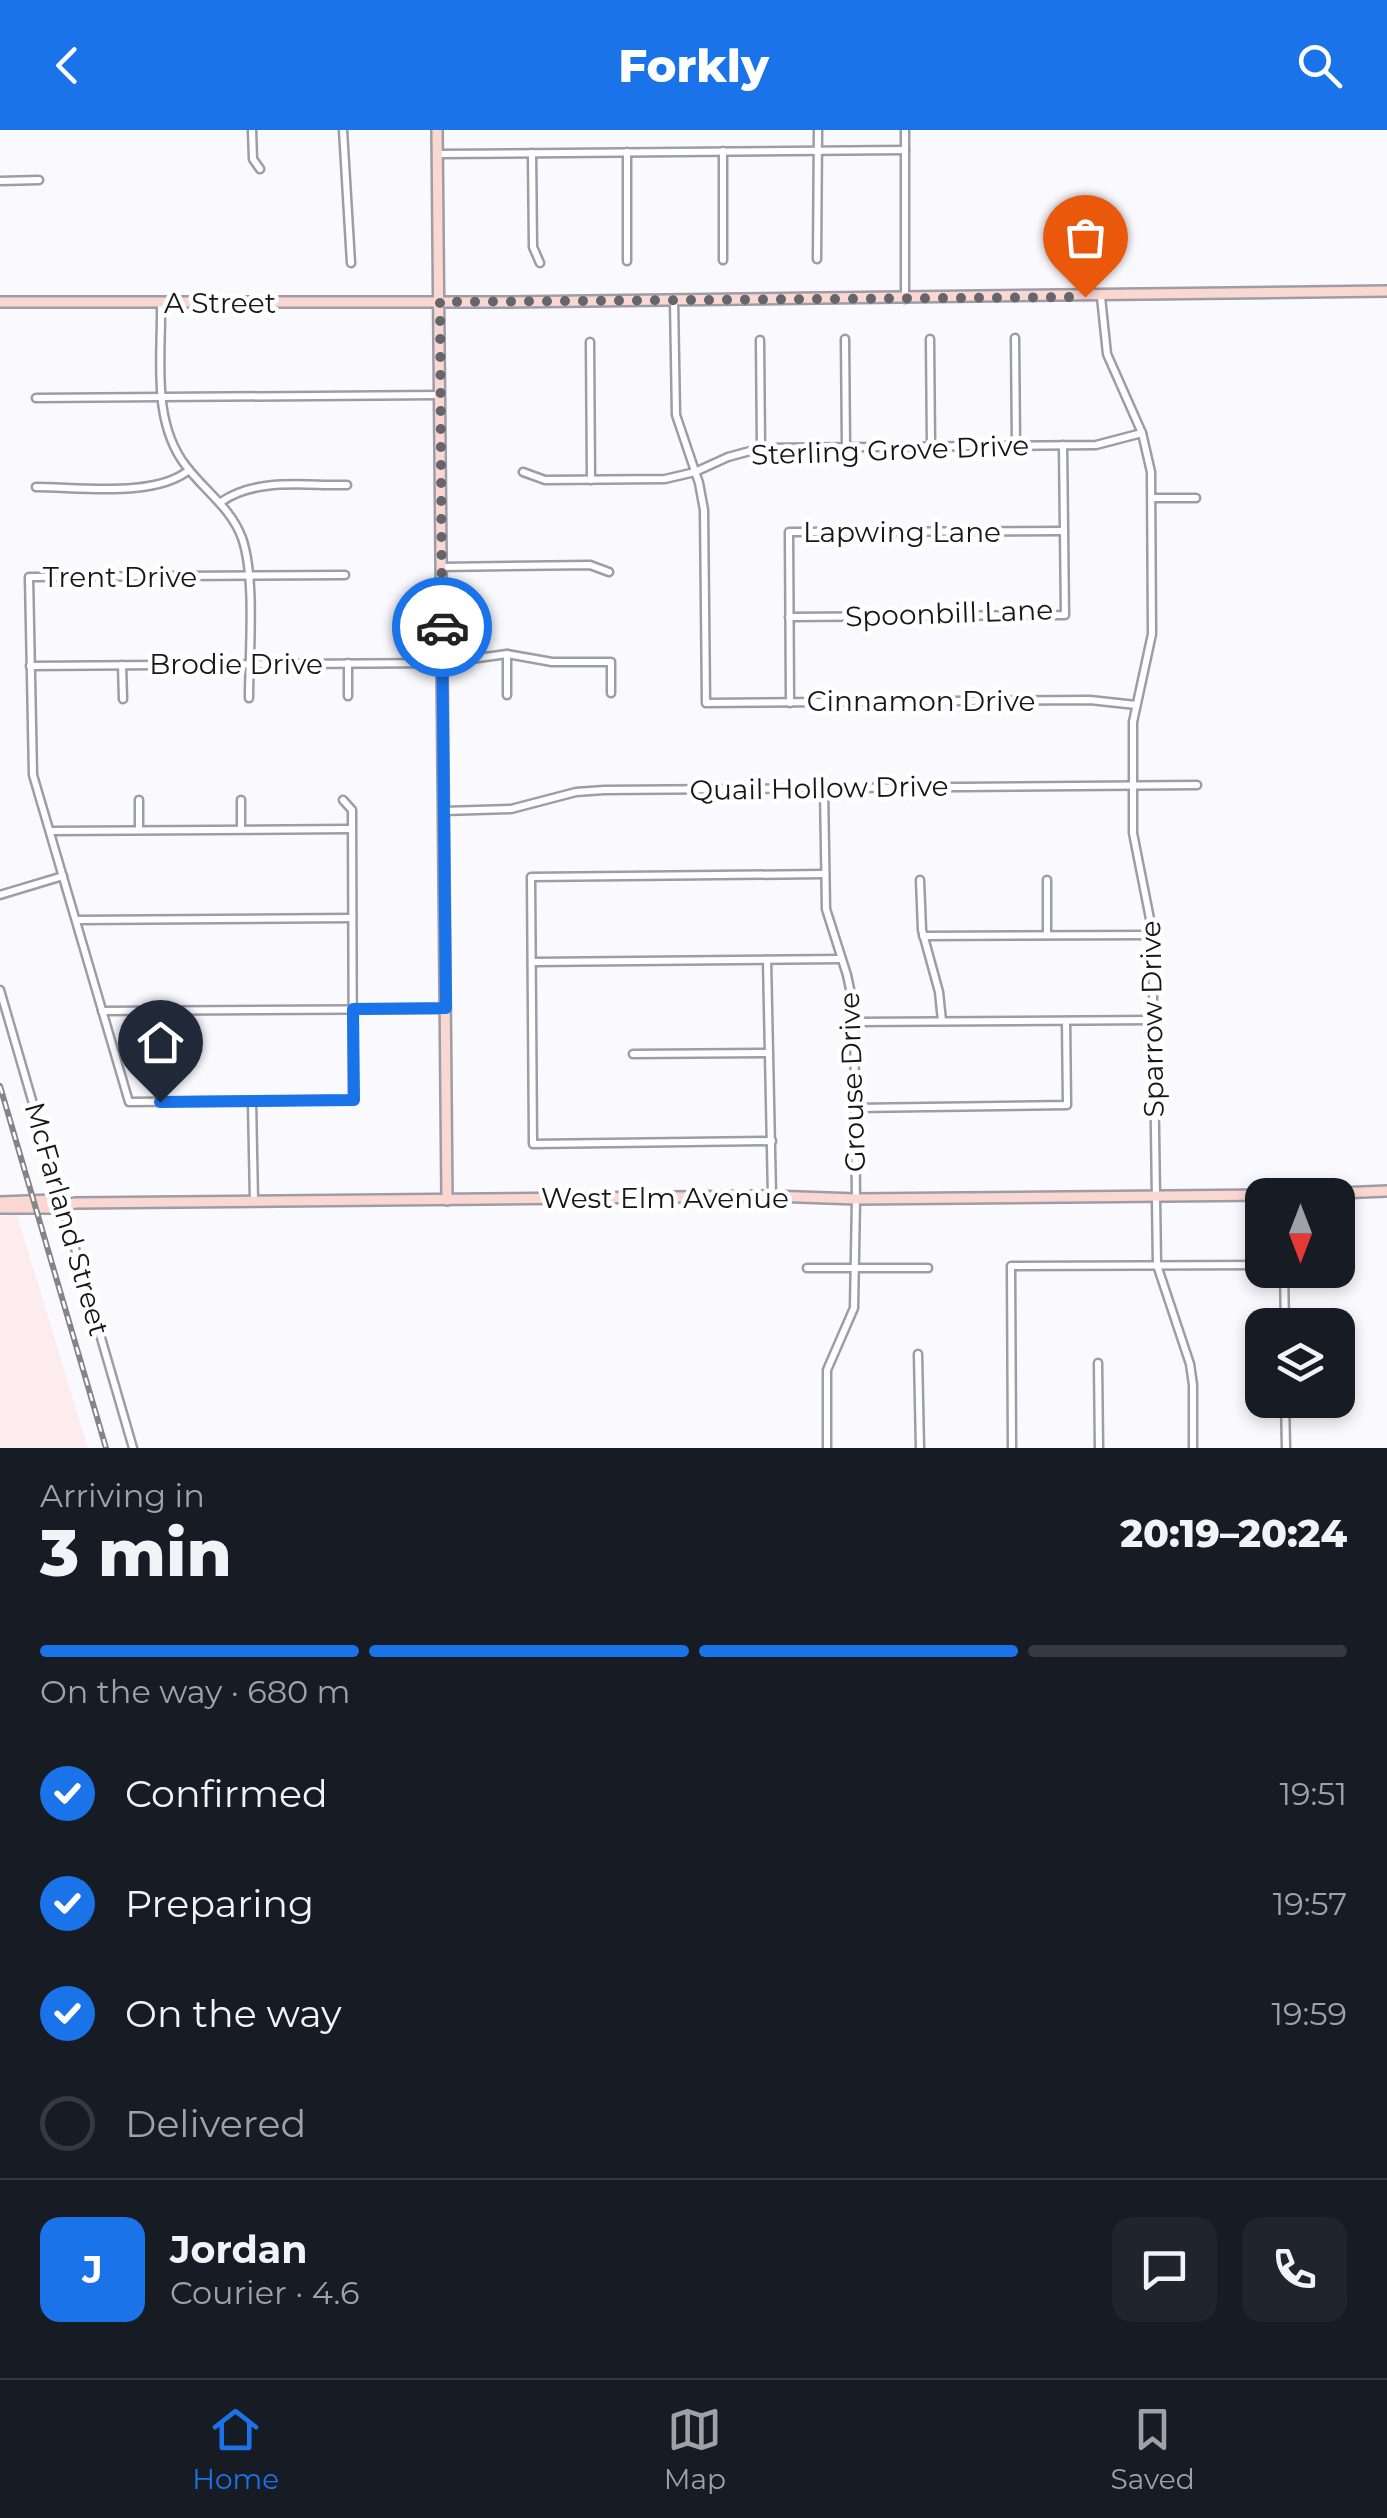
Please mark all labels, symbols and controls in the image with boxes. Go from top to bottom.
icon: back [40,38,95,93]
text: Forkly [618,38,769,93]
icon: search [1292,38,1347,93]
pin [1043,195,1128,298]
icon: bag [1058,210,1113,265]
street label: A Street [164,286,276,320]
street label: Sterling Grove Drive [750,428,1030,472]
street label: Lapwing Lane [803,515,1001,549]
street label: Trent Drive [43,560,197,594]
courier [392,577,492,677]
street label: Spoonbill Lane [844,592,1054,634]
icon: car [415,600,470,655]
street label: Brodie Drive [149,647,323,681]
street label: Cinnamon Drive [807,684,1035,718]
street label: Quail Hollow Drive [689,769,949,807]
street label: Sparrow Drive [1133,920,1171,1118]
street label: Grouse Drive [832,991,872,1173]
pin [118,1000,203,1103]
icon: home [133,1015,188,1070]
street label: McFarland Street [17,1098,117,1340]
north arrow [1245,1178,1355,1288]
map controls [1245,1178,1355,1418]
street label: West Elm Avenue [541,1181,789,1215]
button: layers [1245,1308,1355,1418]
text: Arriving in [40,1476,205,1515]
text: 20:19–20:24 [1120,1510,1347,1557]
text: 3 min [40,1513,232,1592]
text: On the way · 680 m [40,1672,351,1711]
icon: check [40,1766,95,1821]
text: Confirmed [125,1770,328,1817]
text: 19:51 [1280,1774,1347,1813]
icon: check [40,1876,95,1931]
text: Preparing [125,1880,314,1927]
text: 19:57 [1273,1884,1347,1923]
icon: check [40,1986,95,2041]
text: On the way [125,1990,342,2037]
text: 19:59 [1272,1994,1347,2033]
text: Delivered [125,2100,306,2147]
button: chat [1112,2217,1217,2322]
button: phone [1242,2217,1347,2322]
text: Jordan [170,2226,308,2273]
text: J [82,2246,103,2293]
text: Courier · 4.6 [170,2273,359,2312]
tab: Home [192,2402,279,2496]
tab: Map [664,2402,726,2496]
tab: Saved [1111,2402,1195,2496]

